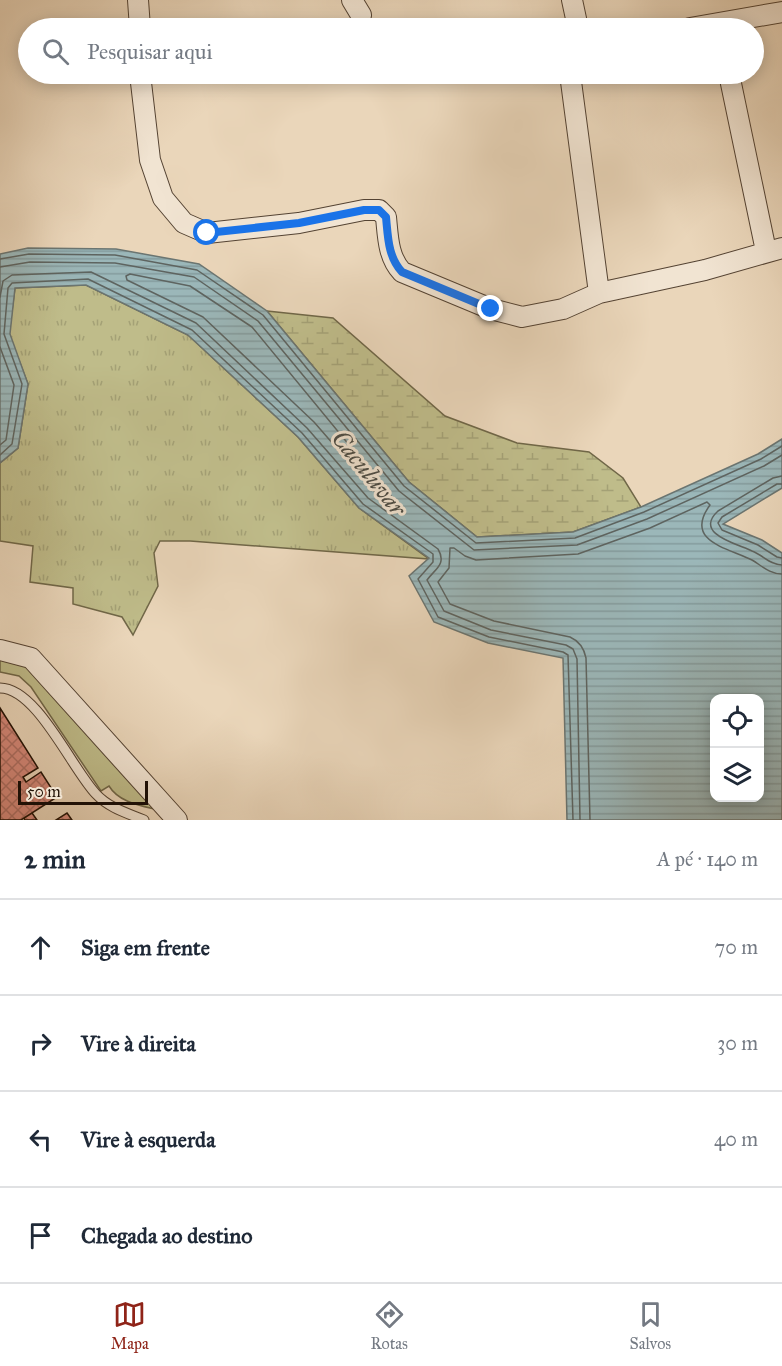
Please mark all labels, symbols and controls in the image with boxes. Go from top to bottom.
search box [18,18,764,84]
icon: search [39,35,72,68]
text: Pesquisar aqui [87,38,212,65]
route start [193,219,219,245]
route end [477,295,503,321]
water label: Caculuvar [325,424,414,523]
map controls [710,694,764,802]
button: locate [710,694,764,748]
button: layers [710,748,764,802]
scale bar [18,778,148,806]
text: 50 m [27,782,61,801]
text: 2 min [24,843,85,875]
text: A pé · 140 m [657,847,758,871]
icon: ahead [24,931,57,964]
text: Siga em frente [81,934,210,961]
text: 70 m [715,935,758,959]
icon: right [24,1027,57,1060]
text: Vire à direita [81,1030,196,1057]
text: 30 m [717,1031,758,1055]
icon: left [24,1123,57,1156]
text: Vire à esquerda [81,1126,215,1153]
text: 40 m [714,1127,758,1151]
icon: arrive [24,1219,57,1252]
text: Chegada ao destino [81,1222,252,1249]
tab: Mapa [111,1298,149,1353]
tab: Rotas [370,1298,408,1353]
tab: Salvos [630,1298,671,1353]

